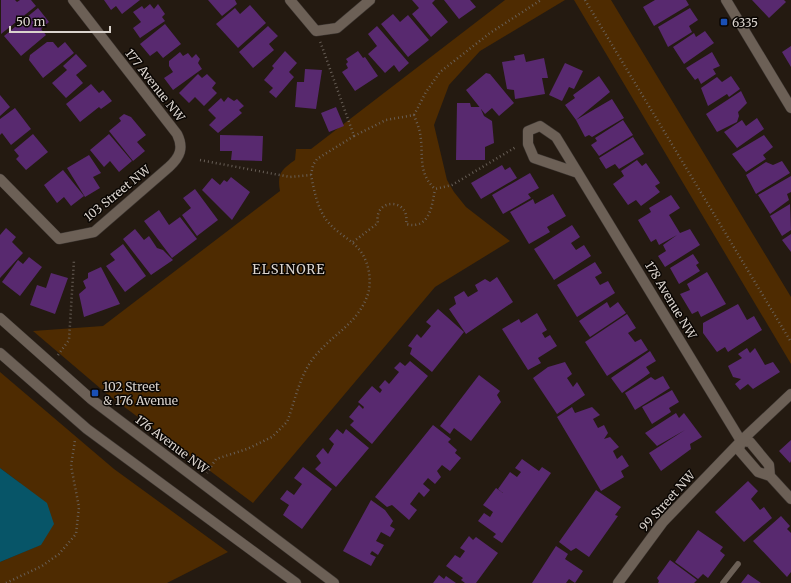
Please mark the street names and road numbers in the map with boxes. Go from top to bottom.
street label: 177 Avenue NW [122,46,189,125]
street label: 103 Street NW [81,161,154,224]
street label: 178 Avenue NW [642,258,701,342]
street label: 176 Avenue NW [132,412,212,477]
street label: 99 Street NW [636,467,699,534]

